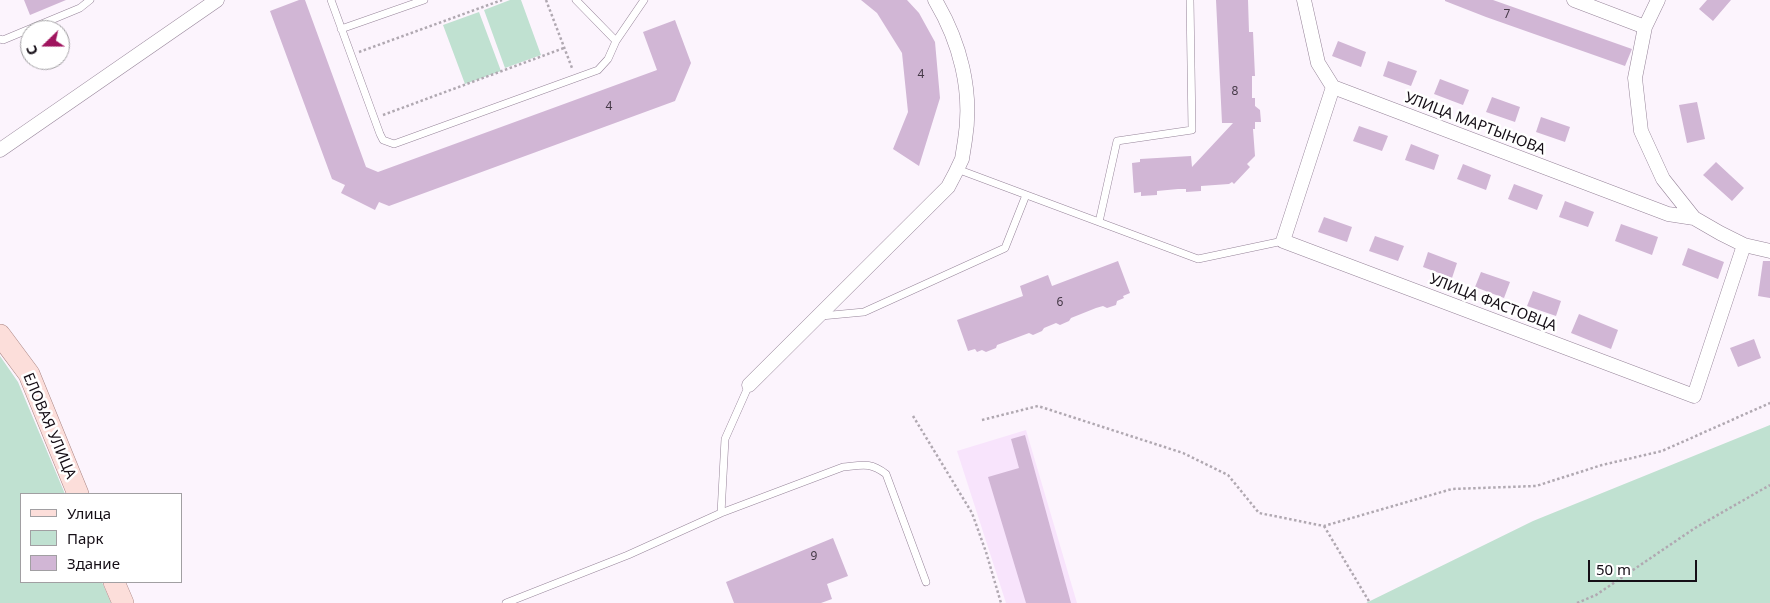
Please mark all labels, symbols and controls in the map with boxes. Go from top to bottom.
house number: 7 [1504,8,1510,22]
north arrow [20,20,70,70]
text: С [21,43,42,58]
house number: 4 [918,68,924,82]
house number: 8 [1232,85,1238,99]
street label: УЛИЦА МАРТЫНОВА [1402,89,1548,159]
house number: 4 [606,100,612,114]
street label: УЛИЦА ФАСТОВЦА [1427,270,1559,336]
house number: 6 [1057,296,1063,310]
street label: ЕЛОВАЯ УЛИЦА [19,370,79,482]
legend [20,493,182,583]
text: Улица [67,503,111,523]
text: Парк [67,528,103,548]
house number: 9 [811,550,817,564]
scale bar [1590,550,1699,582]
text: Здание [67,553,120,573]
text: 50 m [1596,559,1631,579]

